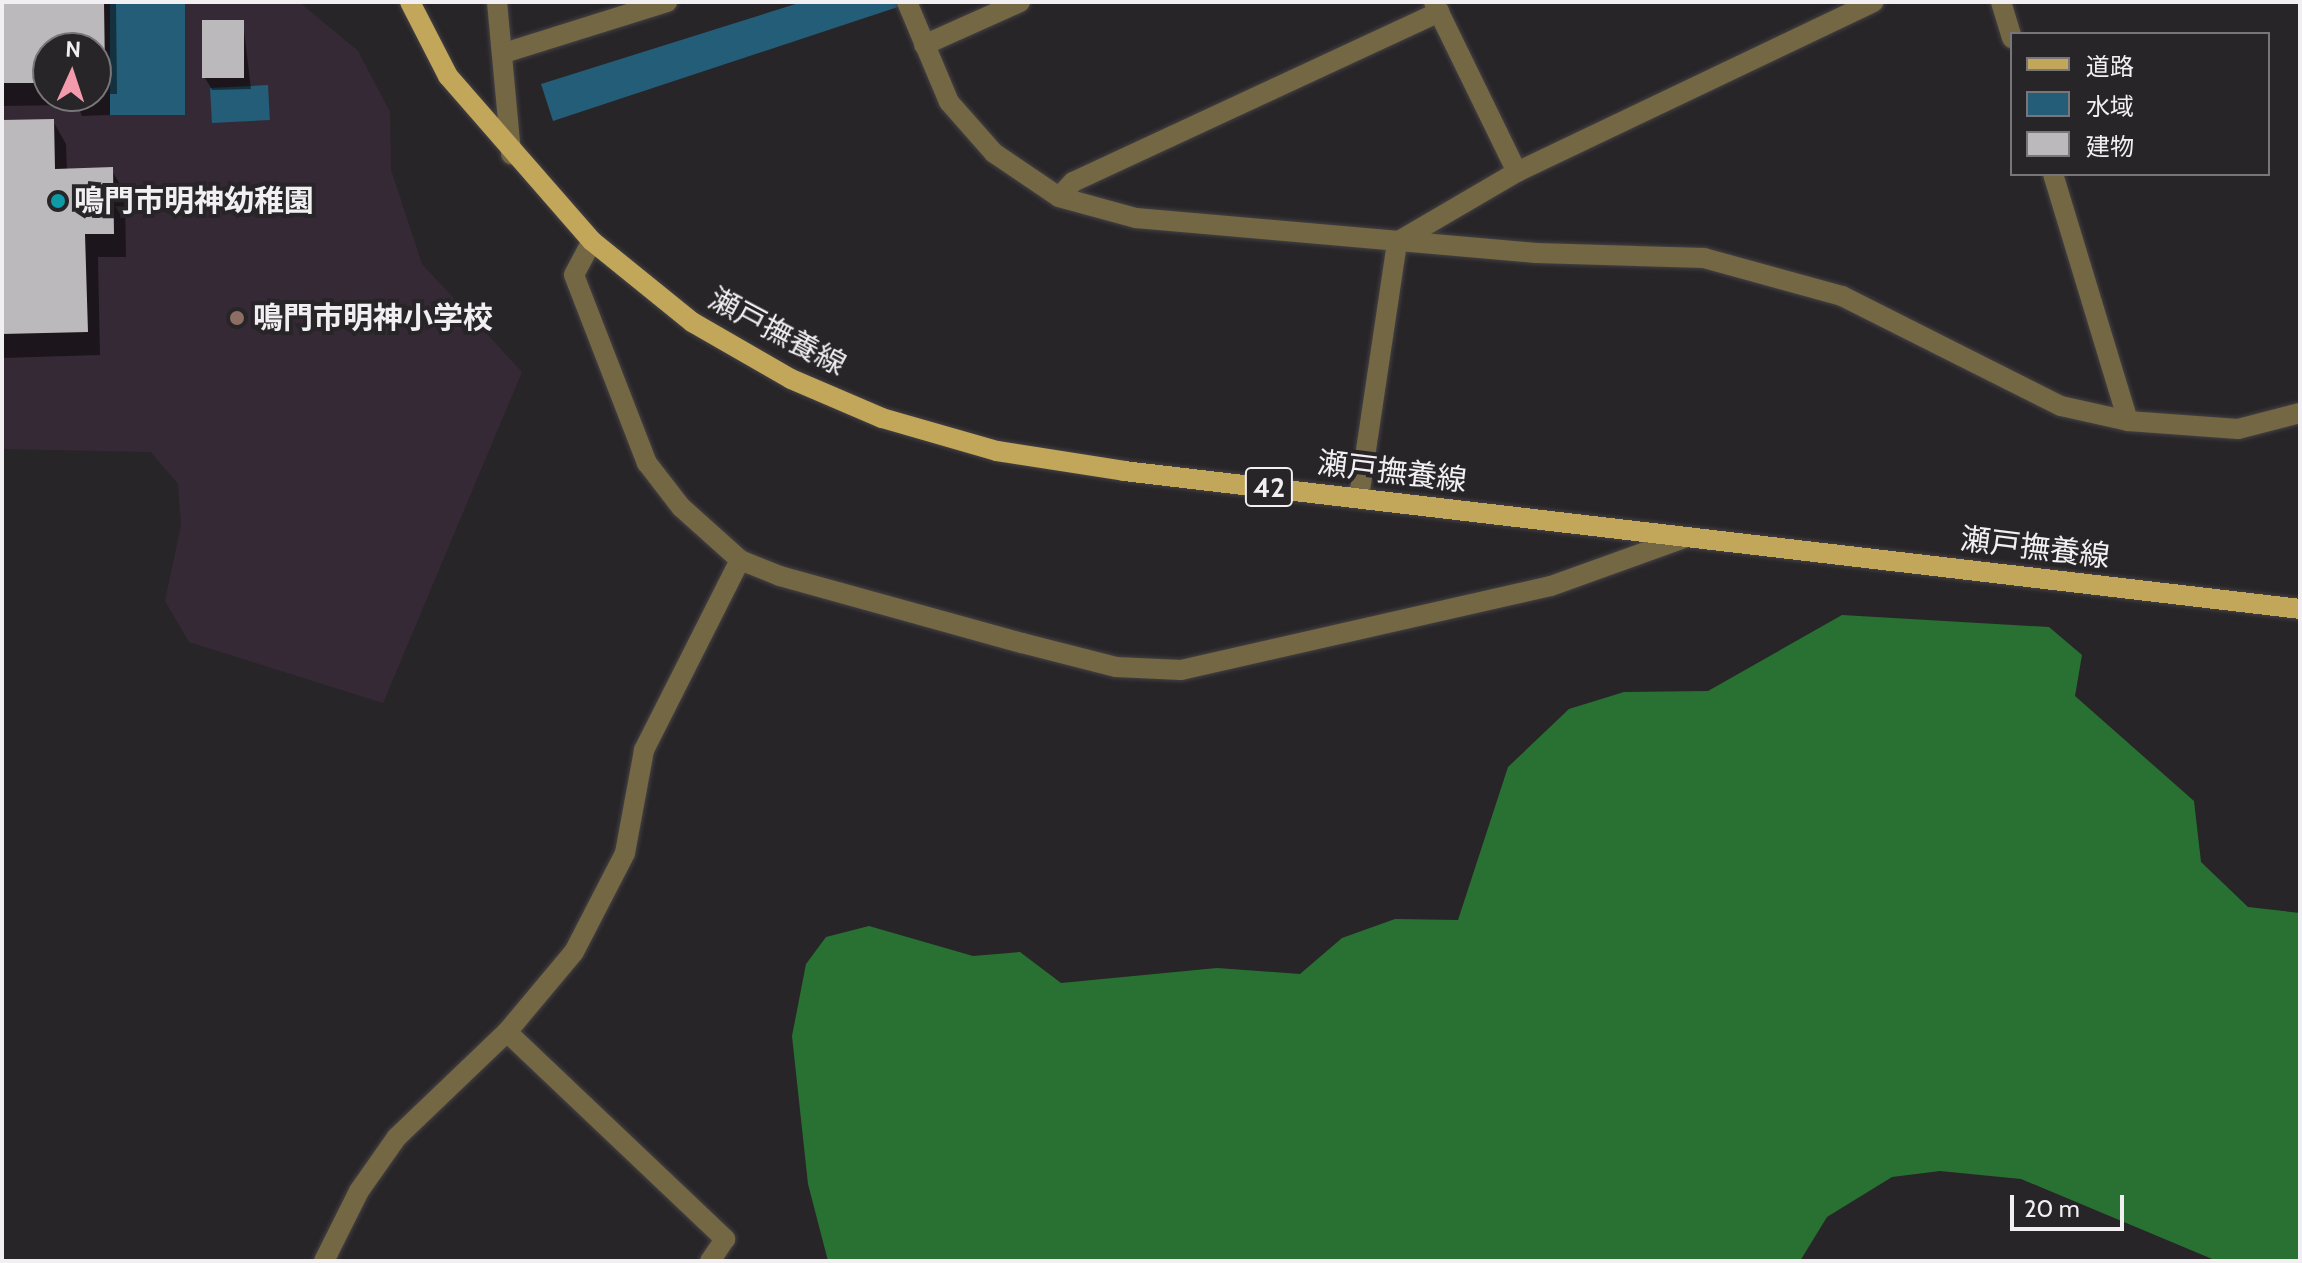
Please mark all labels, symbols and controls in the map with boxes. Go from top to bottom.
north arrow [32,32,112,112]
legend [2010,32,2270,176]
text: N [65,36,82,63]
text: 道路 [2086,52,2134,81]
text: 水域 [2086,92,2134,121]
text: 建物 [2086,132,2134,161]
place label: 鳴門市明神幼稚園 [74,183,314,219]
marker: 鳴門市明神幼稚園 [49,192,67,210]
street label: 瀬戸撫養線 [702,281,852,383]
place label: 鳴門市明神小学校 [253,300,493,336]
marker: 鳴門市明神小学校 [228,309,246,327]
street label: 瀬戸撫養線 [1315,445,1469,499]
road number: 42 [1243,463,1295,511]
street label: 瀬戸撫養線 [1958,521,2112,575]
scale bar [2014,1179,2128,1229]
text: 20 m [2024,1194,2080,1223]

